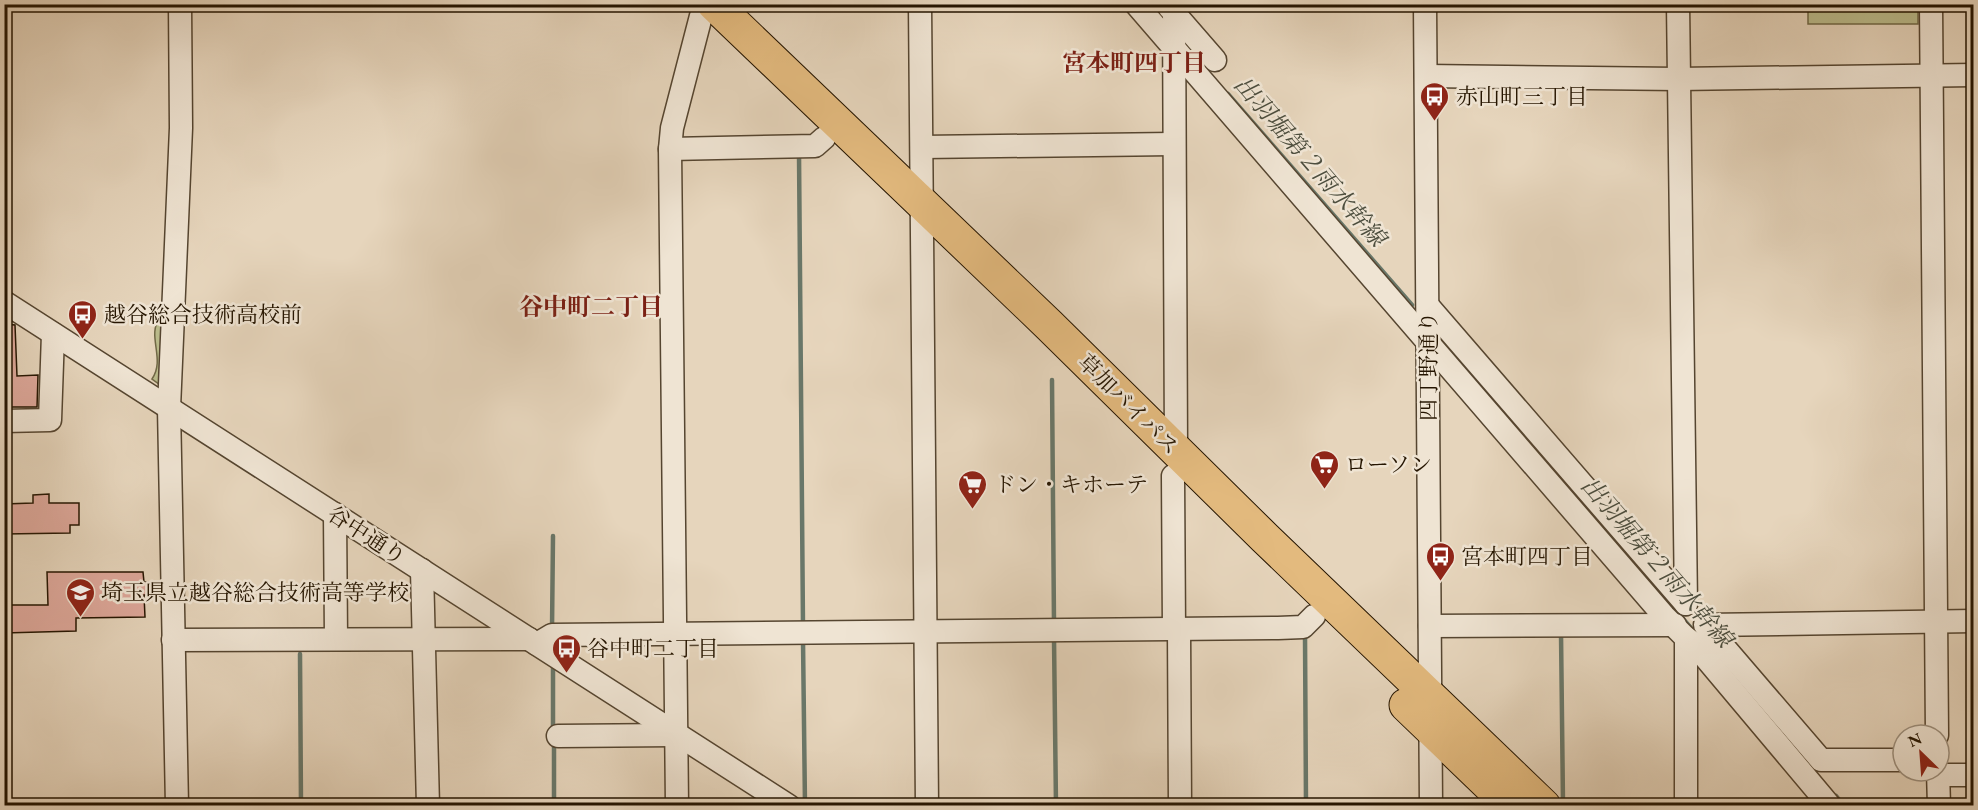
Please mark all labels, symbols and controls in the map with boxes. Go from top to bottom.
district label: 宮本町四丁目 [1062,47,1206,78]
water label: 出羽堀第２雨水幹線 [1228,69,1395,255]
bus stop icon: 赤山町三丁目 [1419,80,1451,122]
place label: 赤山町三丁目 [1456,82,1588,111]
district label: 谷中町二丁目 [519,291,663,322]
bus stop icon: 越谷総合技術高校前 [67,298,99,340]
place label: 越谷総合技術高校前 [104,300,302,329]
street label: 四丁野通り [1414,311,1443,421]
street label: 草加バイパス [1072,348,1185,461]
supermarket icon: ローソン [1308,448,1340,490]
place label: ローソン [1345,450,1432,479]
supermarket icon: ドン・キホーテ [957,468,989,510]
place label: ドン・キホーテ [994,470,1148,499]
water label: 出羽堀第２雨水幹線 [1575,470,1742,656]
street label: 谷中通り [322,499,412,572]
bus stop icon: 宮本町四丁目 [1424,540,1456,582]
place label: 宮本町四丁目 [1461,542,1593,571]
school or university icon: 埼玉県立越谷総合技術高等学校 [64,576,96,618]
place label: 埼玉県立越谷総合技術高等学校 [101,578,409,607]
bus stop icon: 谷中町二丁目 [550,632,582,674]
place label: 谷中町二丁目 [587,634,719,663]
north arrow [1891,723,1951,783]
text: N [1905,728,1925,752]

